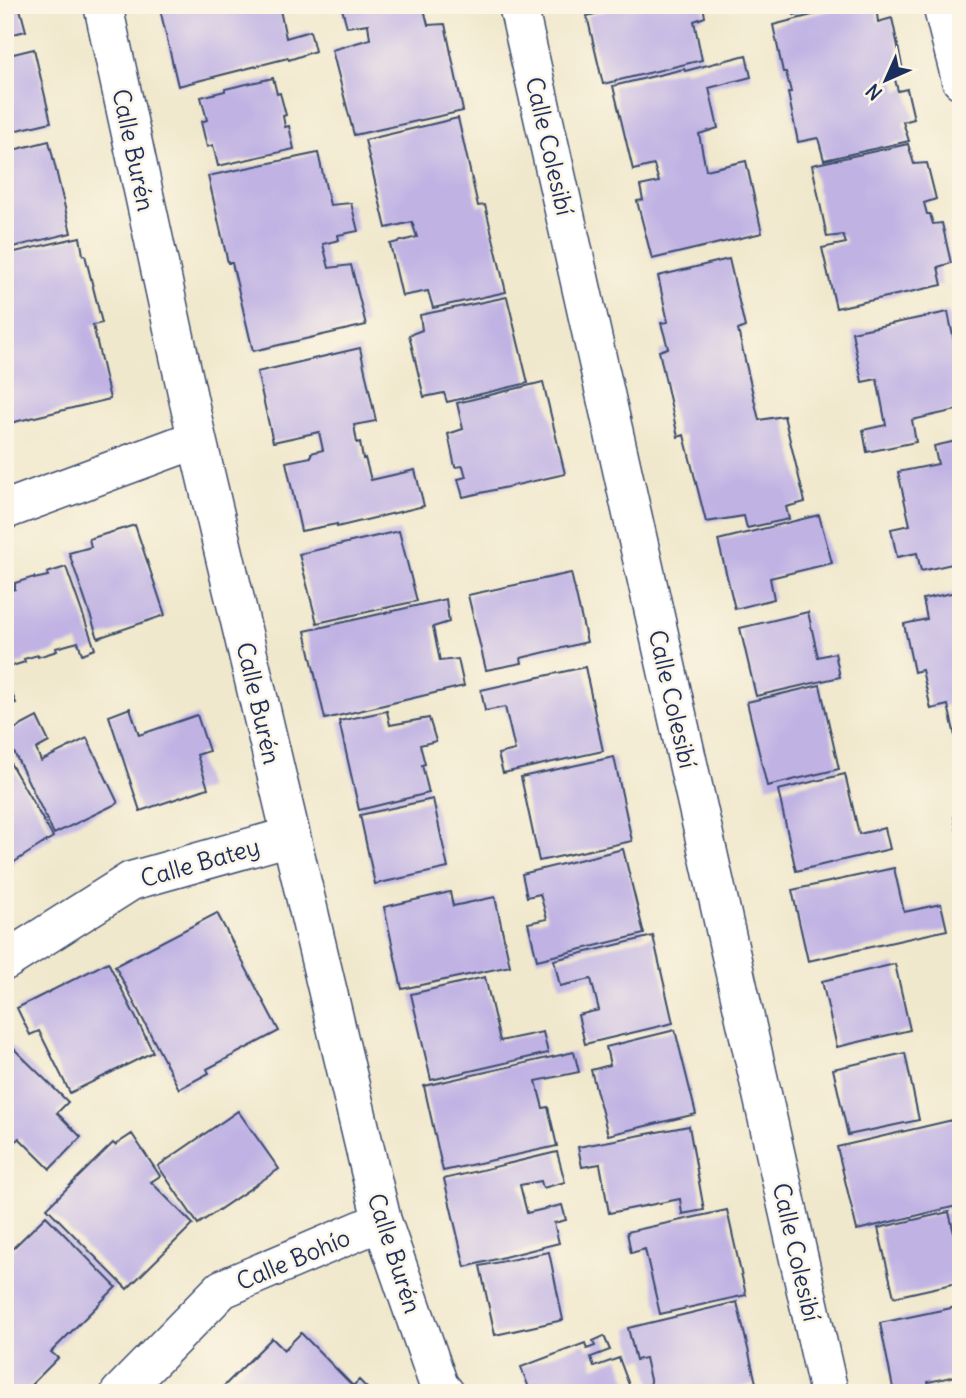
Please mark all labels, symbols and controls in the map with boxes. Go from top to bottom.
north arrow [850,46,920,116]
street label: Calle Colesibí [520,74,580,218]
text: N [861,79,887,105]
street label: Calle Burén [106,86,162,214]
street label: Calle Colesibí [643,627,703,771]
street label: Calle Burén [230,639,288,767]
street label: Calle Batey [137,831,263,893]
street label: Calle Colesibí [767,1180,827,1324]
street label: Calle Burén [362,1189,429,1317]
street label: Calle Bohío [232,1222,354,1296]

